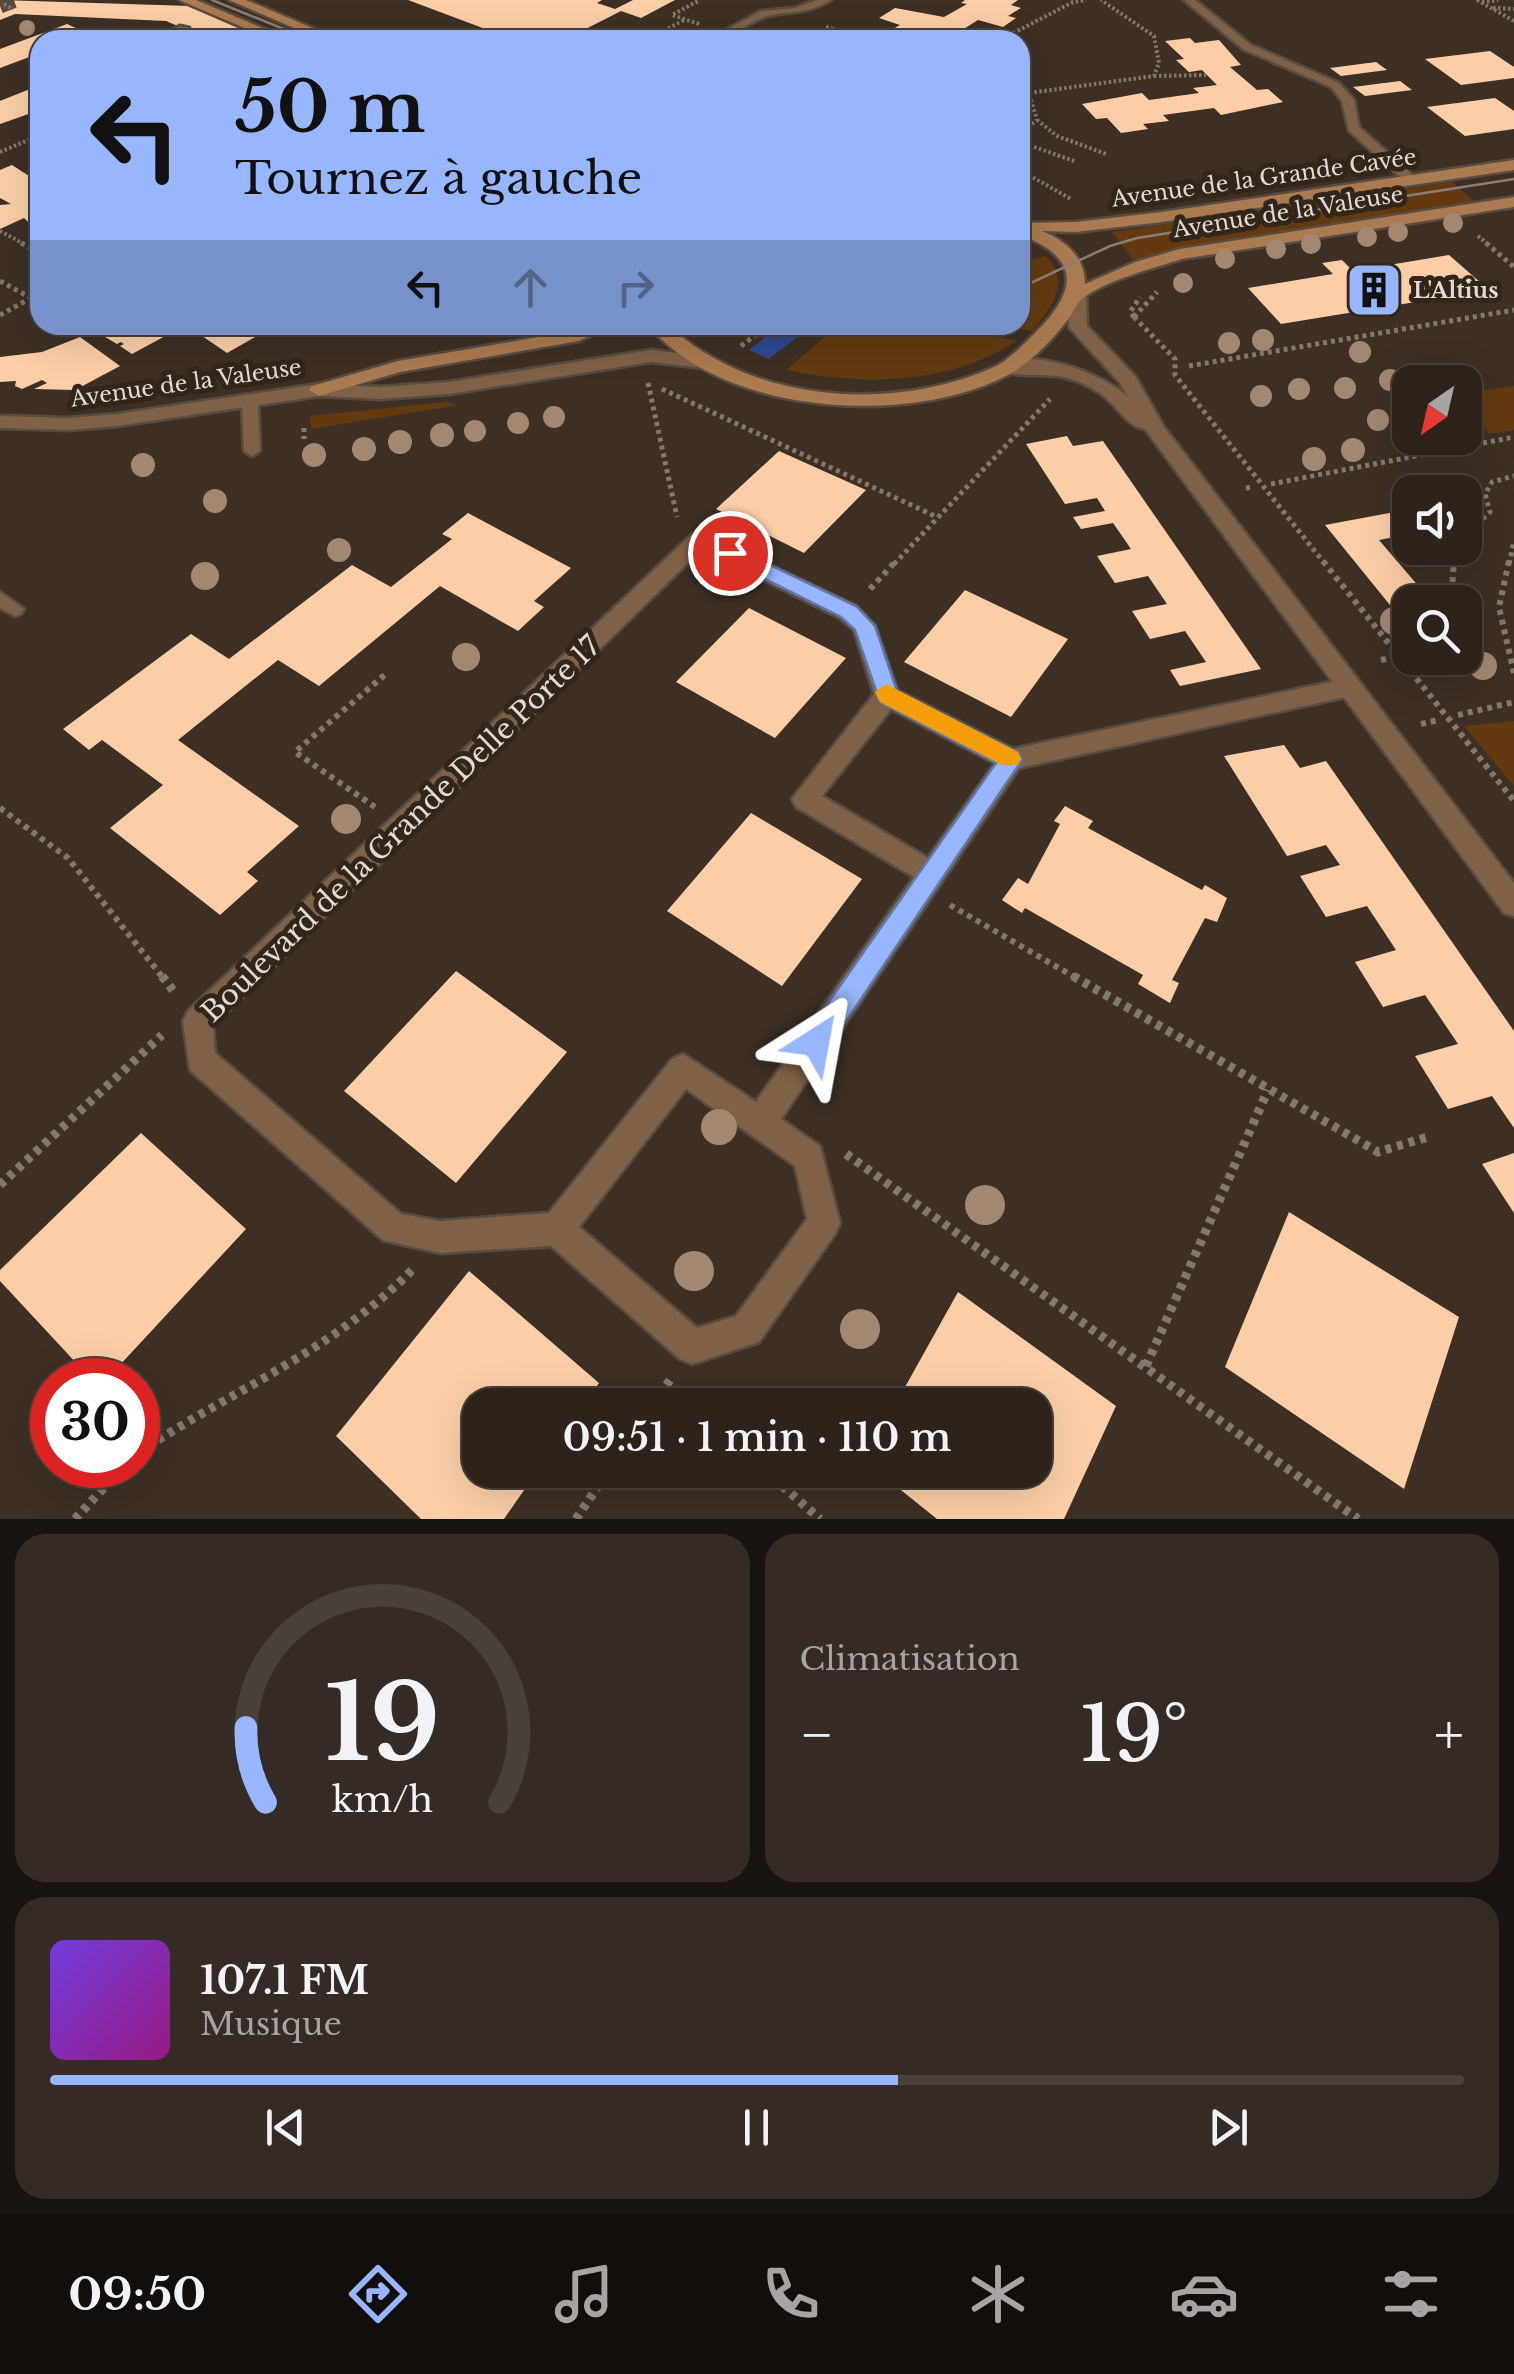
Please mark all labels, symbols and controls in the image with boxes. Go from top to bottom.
text: 50 m [235,64,426,151]
icon: left [70,70,200,200]
street label: Avenue de la Grande Cavée [1109,143,1418,213]
text: Tournez à gauche [235,150,642,206]
street label: Avenue de la Valeuse [1170,180,1405,244]
icon: left [398,260,453,315]
icon: ahead [503,260,558,315]
icon: right [608,260,663,315]
building icon: L'Altius [1344,260,1404,320]
place label: L'Altius [1413,277,1498,304]
street label: Avenue de la Valeuse [68,353,303,413]
north arrow [1392,365,1482,455]
map controls [1392,365,1482,675]
button: sound [1392,475,1482,565]
pin [688,511,773,596]
icon: arrive [703,526,758,581]
button: search [1392,585,1482,675]
street label: Boulevard de la Grande Delle Porte 17 [194,628,608,1029]
position arrow [764,990,868,1094]
speed limit sign: 30 [30,1358,160,1488]
text: 09:51 · 1 min · 110 m [562,1414,952,1461]
text: Climatisation [800,1639,1020,1679]
text: 19 [325,1659,440,1788]
text: 19° [1080,1688,1188,1781]
text: − [800,1701,834,1769]
text: + [1434,1701,1464,1769]
text: km/h [332,1777,433,1822]
text: 107.1 FM [200,1957,369,2004]
text: Musique [200,2004,342,2044]
icon: previous [258,2100,313,2155]
icon: pause [729,2100,784,2155]
icon: next [1201,2100,1256,2155]
icon: directions [343,2259,413,2329]
icon: music [549,2259,619,2329]
icon: phone [756,2259,826,2329]
icon: climate [963,2259,1033,2329]
icon: car [1169,2259,1239,2329]
icon: filters [1376,2259,1446,2329]
text: 09:50 [68,2266,206,2322]

